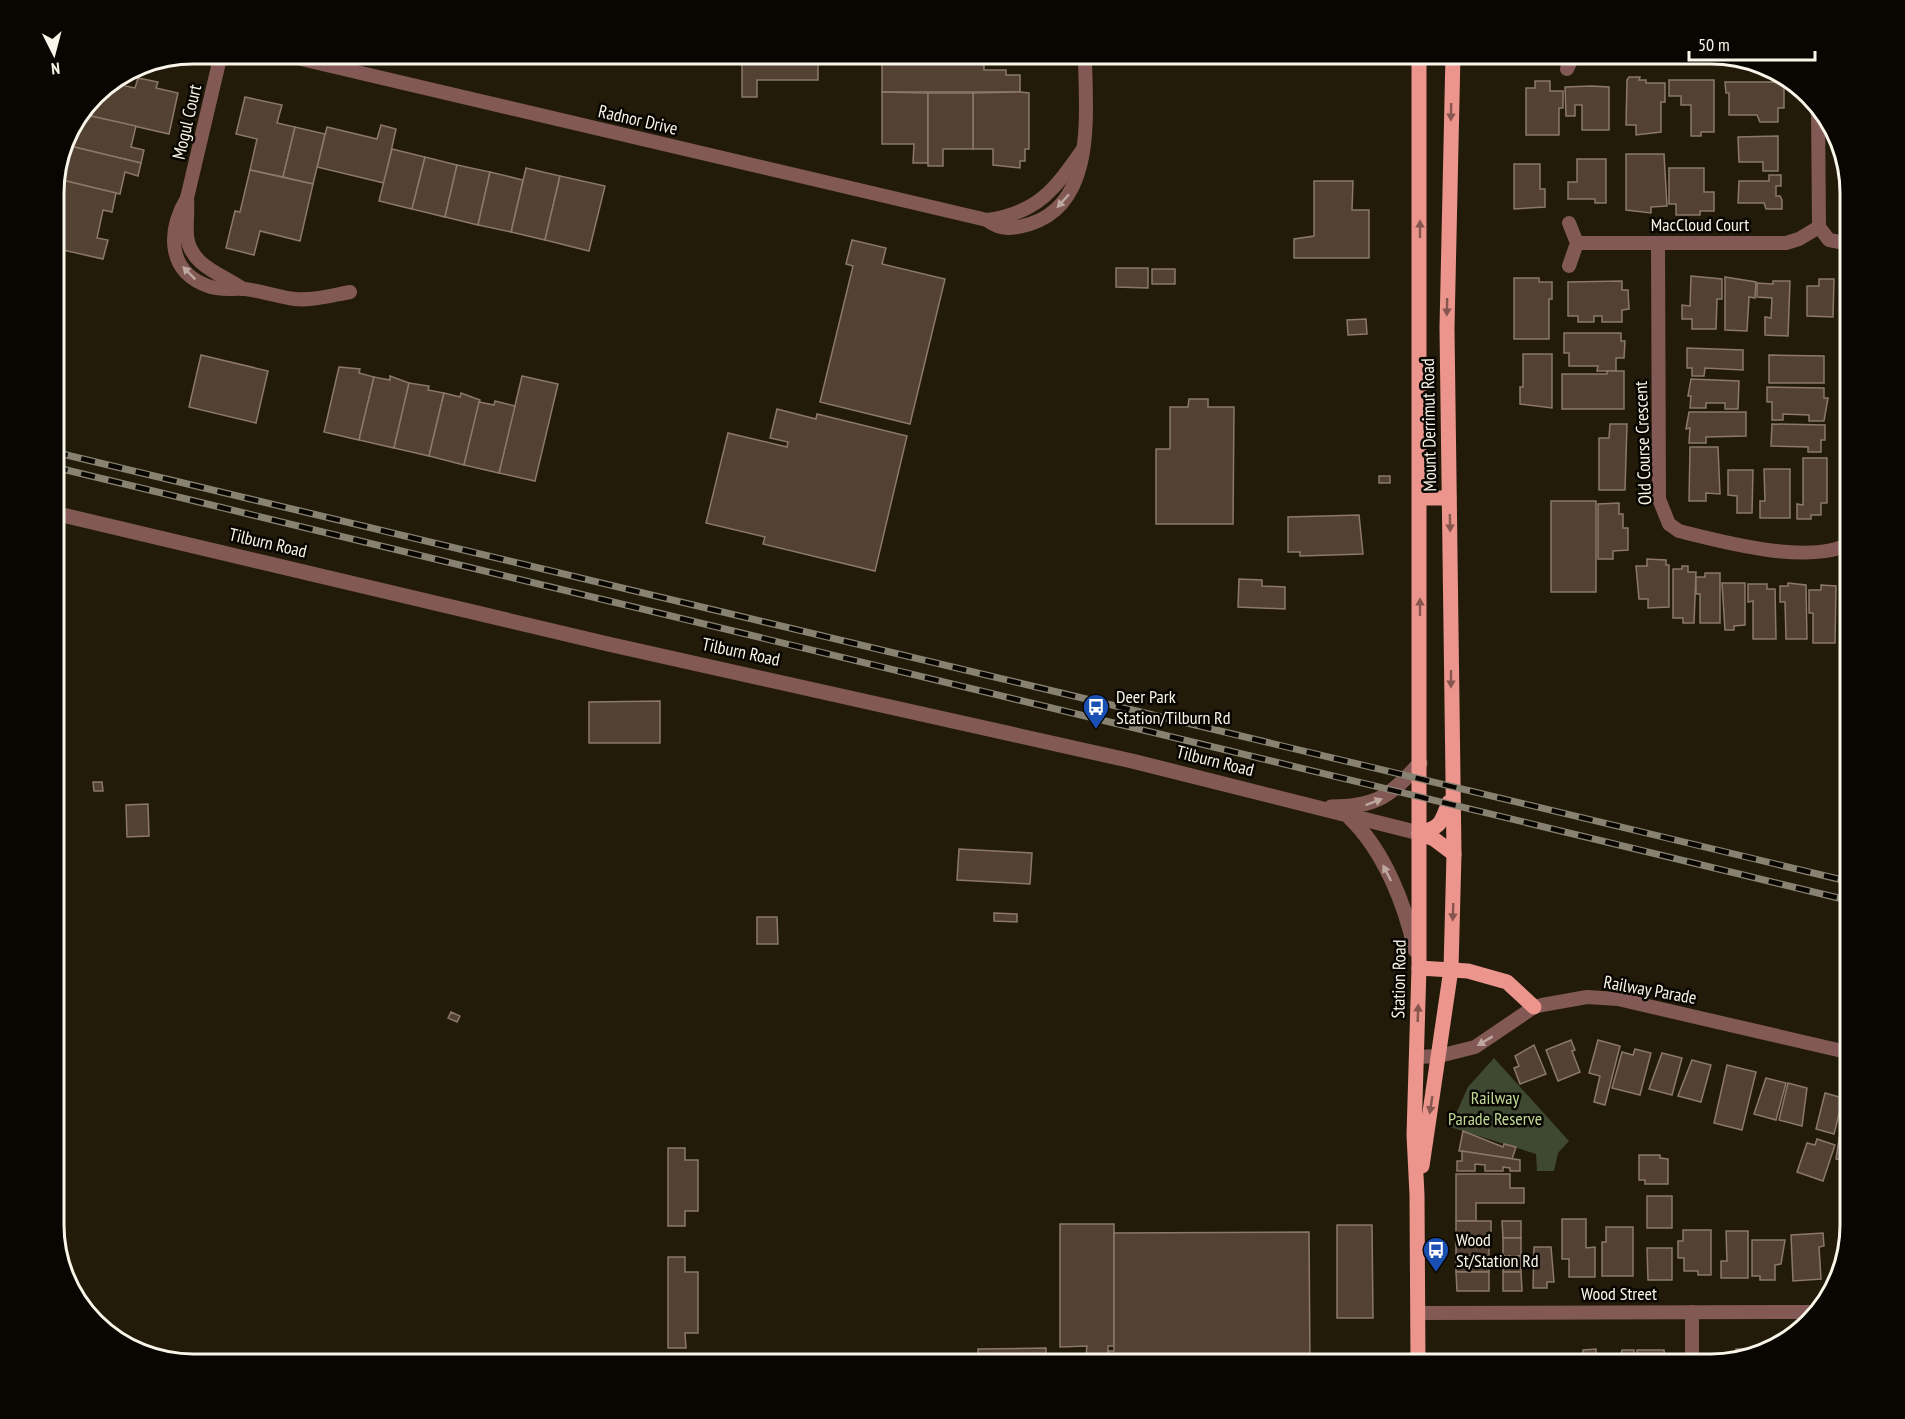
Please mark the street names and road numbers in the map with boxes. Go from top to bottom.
street label: Mogul Court [167,82,206,162]
street label: Radnor Drive [596,99,680,140]
street label: MacCloud Court [1651,213,1749,236]
street label: Mount Derrimut Road [1416,358,1441,492]
street label: Old Course Crescent [1629,381,1656,505]
street label: Tilburn Road [227,522,309,563]
street label: Tilburn Road [700,632,782,671]
street label: Tilburn Road [1174,740,1256,781]
street label: Station Road [1386,939,1411,1019]
street label: Railway Parade [1602,970,1698,1009]
street label: Wood Street [1581,1282,1657,1305]

